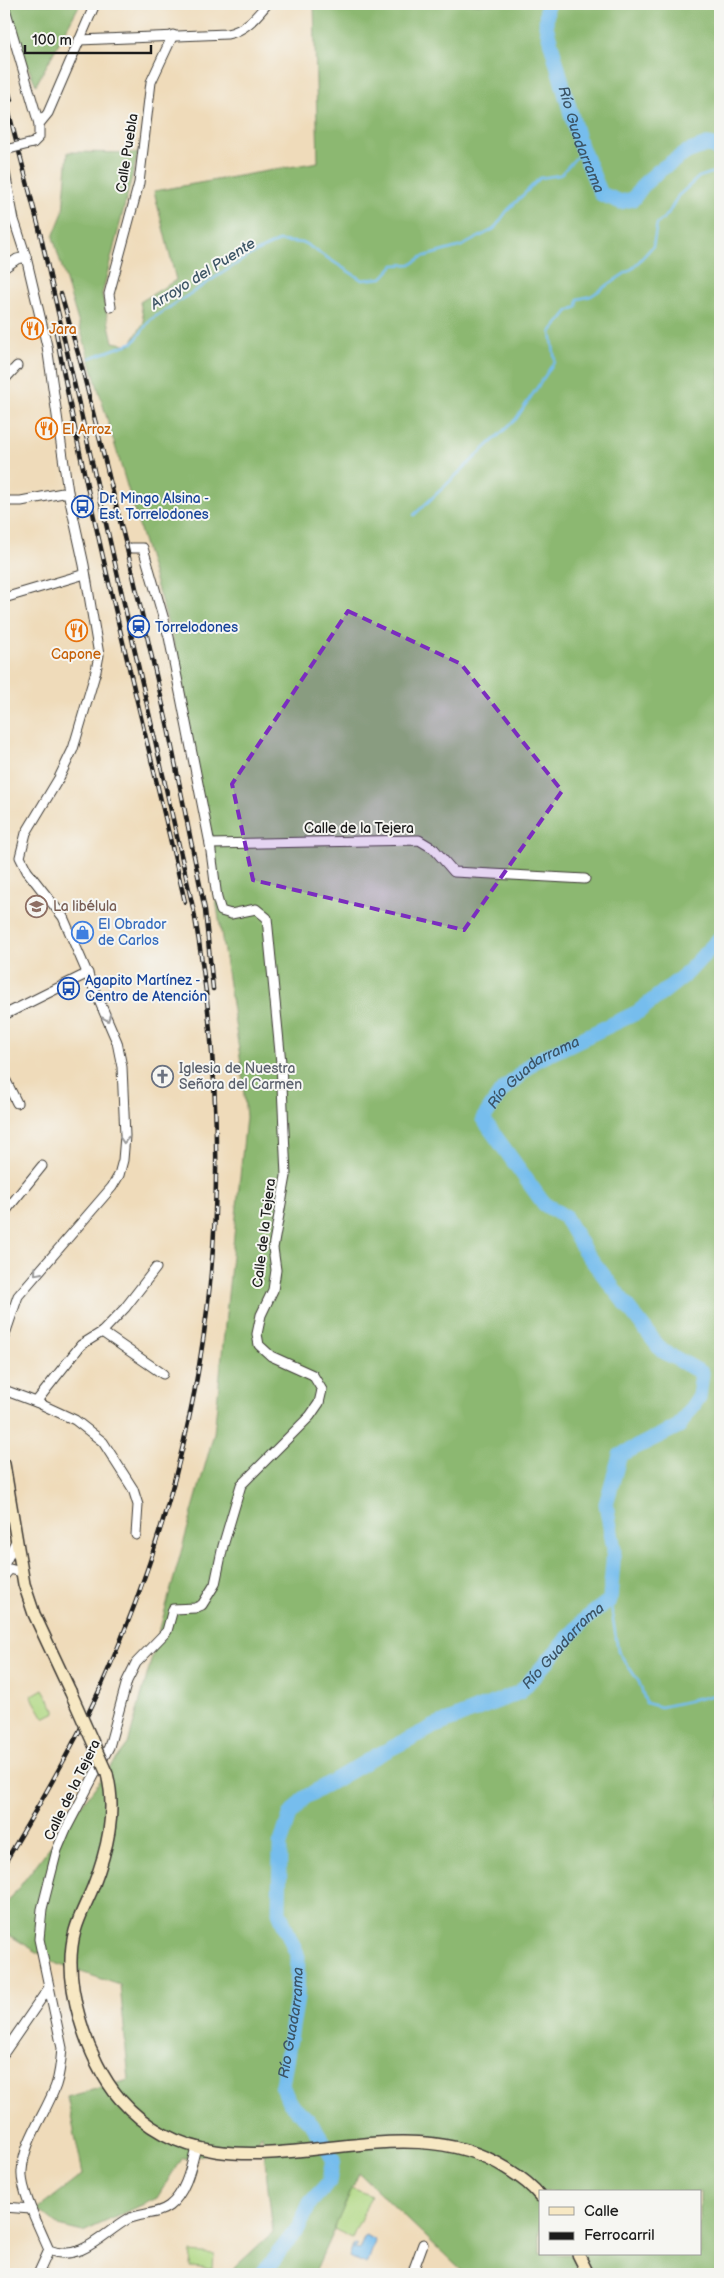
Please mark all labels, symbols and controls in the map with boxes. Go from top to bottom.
scale bar [25,22,151,54]
text: 100 m [32,31,72,50]
water label: Río Guadarrama [554,84,609,196]
street label: Calle Puebla [112,112,142,194]
water label: Arroyo del Puente [146,234,259,314]
restaurant icon: Jara [21,317,45,341]
place label: Jara [49,321,77,338]
restaurant icon: El Arroz [34,417,58,441]
place label: El Arroz [62,421,111,438]
place label: Dr. Mingo Alsina - Est. Torrelodones [99,490,209,523]
bus stop icon: Dr. Mingo Alsina - Est. Torrelodones [71,494,95,518]
station icon: Torrelodones [127,615,151,639]
restaurant icon: Capone [64,619,88,643]
place label: Torrelodones [155,619,238,636]
place label: Capone [51,646,101,663]
street label: Calle de la Tejera [304,820,414,837]
school or university icon: La libélula [25,894,49,918]
place label: La libélula [53,898,117,915]
place label: El Obrador de Carlos [98,916,167,949]
shop icon: El Obrador de Carlos [70,920,94,944]
place label: Agapito Martínez - Centro de Atención [85,972,207,1005]
bus stop icon: Agapito Martínez - Centro de Atención [57,976,81,1000]
one-way arrow [101,1013,111,1021]
water label: Río Guadarrama [483,1032,583,1112]
place label: Iglesia de Nuestra Señora del Carmen [179,1060,302,1093]
church icon: Iglesia de Nuestra Señora del Carmen [151,1064,175,1088]
one-way arrow [119,1137,130,1145]
street label: Calle de la Tejera [249,1177,279,1289]
one-way arrow [34,1267,43,1276]
water label: Río Guadarrama [518,1598,608,1693]
street label: Calle de la Tejera [40,1737,104,1843]
water label: Río Guadarrama [274,1967,307,2080]
legend [539,2190,702,2256]
text: Calle [584,2202,619,2221]
text: Ferrocarril [584,2226,655,2245]

